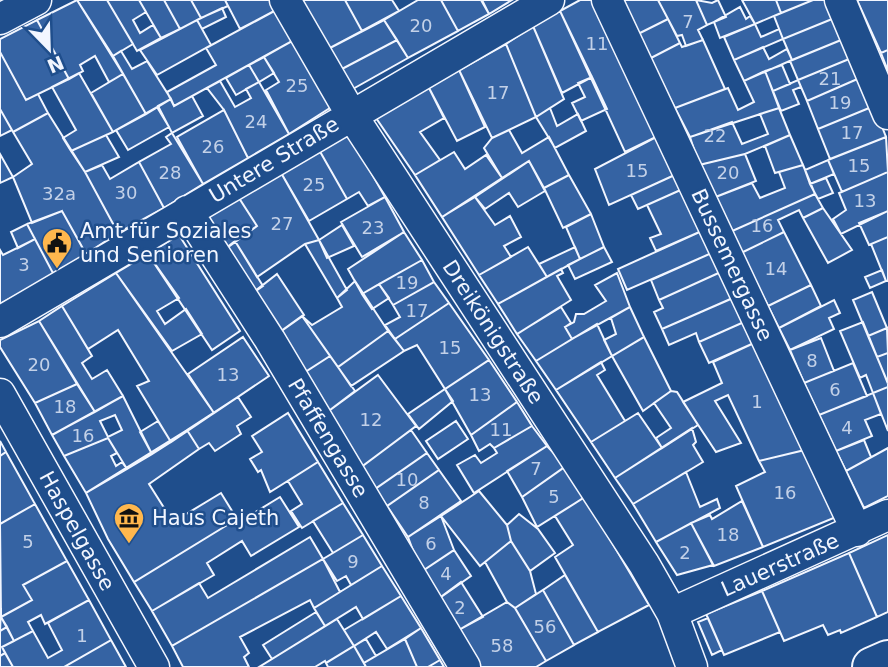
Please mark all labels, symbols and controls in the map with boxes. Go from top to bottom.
house number: 7 [682,11,694,32]
north arrow [14,14,84,84]
house number: 20 [410,15,432,36]
house number: 11 [586,33,608,54]
text: N [44,51,67,78]
house number: 21 [819,68,841,89]
house number: 25 [286,75,308,96]
house number: 17 [487,82,509,103]
house number: 19 [829,92,851,113]
house number: 24 [245,111,267,132]
street label: Untere Straße [205,112,343,208]
house number: 17 [841,122,863,143]
house number: 22 [704,125,726,146]
house number: 26 [202,136,224,157]
house number: 15 [848,155,870,176]
house number: 15 [626,160,648,181]
house number: 28 [159,162,181,183]
house number: 20 [717,162,739,183]
house number: 25 [303,174,325,195]
house number: 30 [115,182,137,203]
house number: 32a [42,183,76,204]
street label: Bussemergasse [686,185,778,345]
house number: 13 [854,190,876,211]
house number: 27 [271,213,293,234]
house number: 16 [751,215,773,236]
house number: 23 [362,217,384,238]
place label: Amt für Soziales und Senioren [80,219,251,267]
public building icon: Amt für Soziales und Senioren [40,226,74,270]
house number: 3 [18,254,30,275]
street label: Dreikönigstraße [438,256,548,408]
house number: 14 [765,258,787,279]
house number: 19 [396,272,418,293]
house number: 17 [406,300,428,321]
house number: 15 [439,337,461,358]
house number: 8 [806,350,818,371]
house number: 20 [28,354,50,375]
house number: 13 [217,364,239,385]
street label: Pfaffengasse [283,374,373,502]
house number: 6 [829,379,841,400]
house number: 13 [469,384,491,405]
house number: 1 [751,391,763,412]
house number: 18 [54,396,76,417]
house number: 12 [360,409,382,430]
house number: 4 [841,417,853,438]
house number: 11 [490,419,512,440]
house number: 16 [72,425,94,446]
house number: 7 [530,458,542,479]
street label: Haspelgasse [34,467,120,595]
house number: 10 [396,469,418,490]
house number: 16 [774,482,796,503]
house number: 5 [548,486,560,507]
house number: 8 [418,492,430,513]
museum icon: Haus Cajeth [112,501,146,545]
place label: Haus Cajeth [152,506,279,530]
house number: 18 [717,524,739,545]
street label: Lauerstraße [717,528,843,602]
house number: 5 [22,531,34,552]
house number: 6 [425,533,437,554]
house number: 2 [679,542,691,563]
house number: 9 [347,551,359,572]
house number: 4 [440,563,452,584]
house number: 2 [454,597,466,618]
house number: 56 [534,616,556,637]
house number: 1 [76,625,88,646]
house number: 58 [491,635,513,656]

